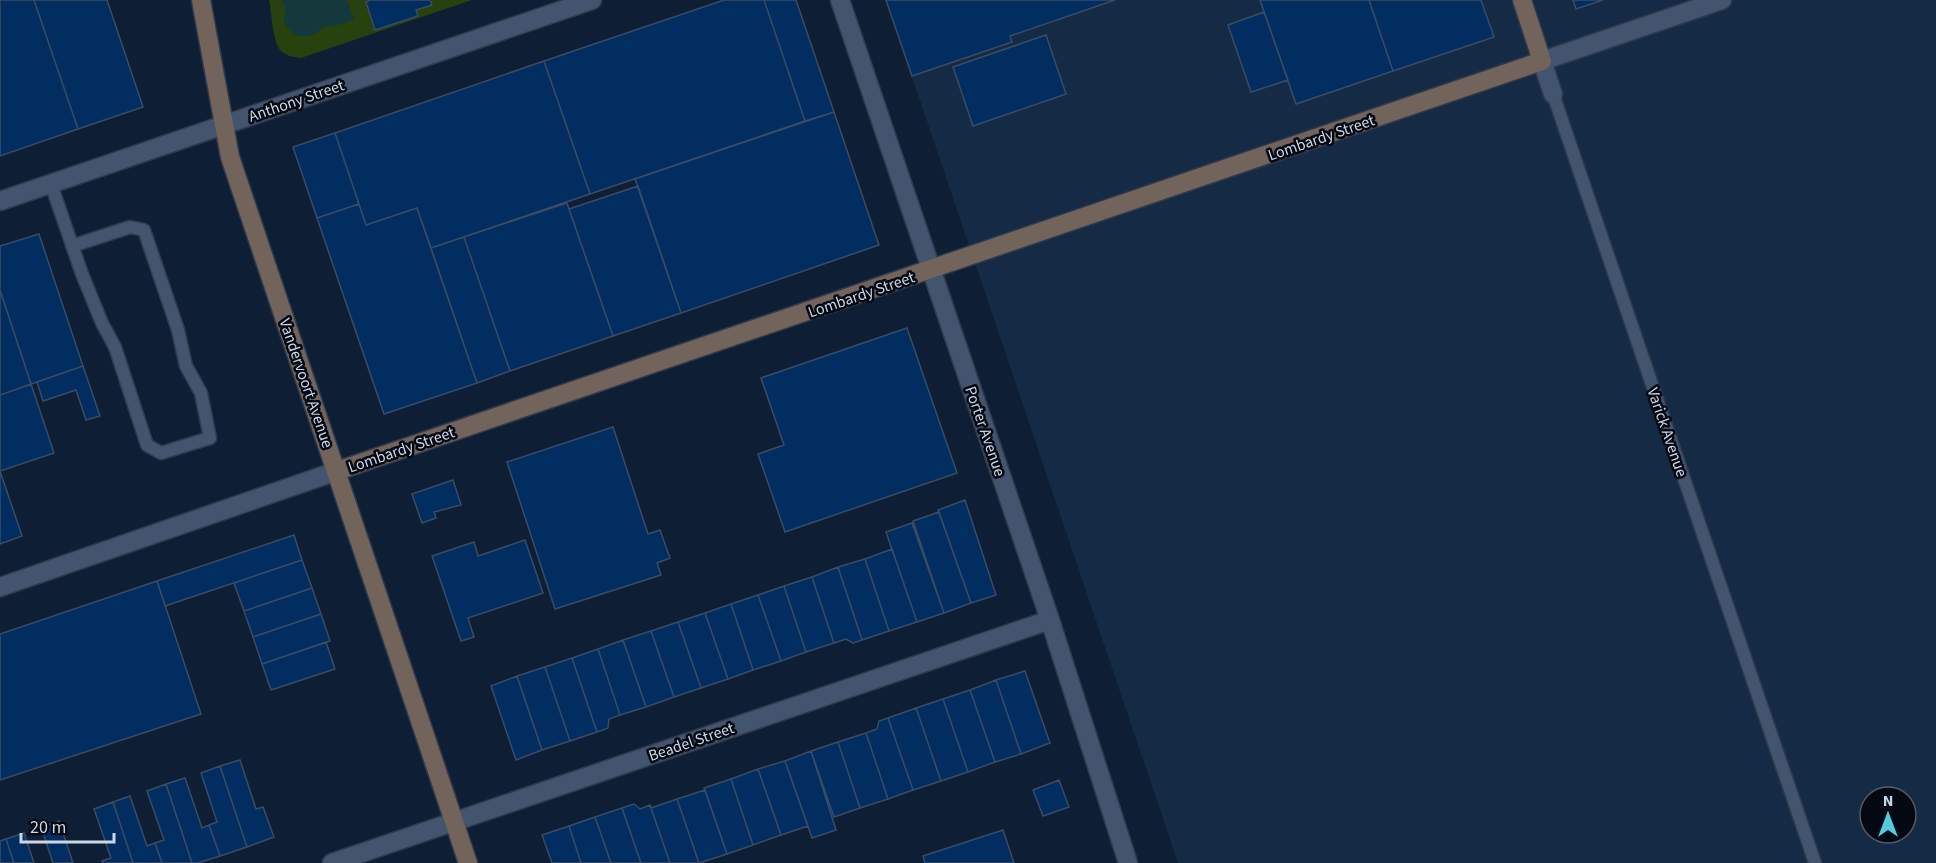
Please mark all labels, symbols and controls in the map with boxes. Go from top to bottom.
street label: Anthony Street [246,74,348,128]
street label: Lombardy Street [1265,109,1378,166]
street label: Lombardy Street [805,266,918,323]
street label: Vandervoort Avenue [274,316,339,451]
street label: Porter Avenue [959,383,1011,479]
street label: Varick Avenue [1641,385,1693,480]
street label: Lombardy Street [345,421,458,478]
street label: Beadel Street [645,717,738,767]
north arrow [1858,785,1918,845]
text: N [1883,790,1893,812]
scale bar [21,806,114,844]
text: 20 m [30,815,66,840]

